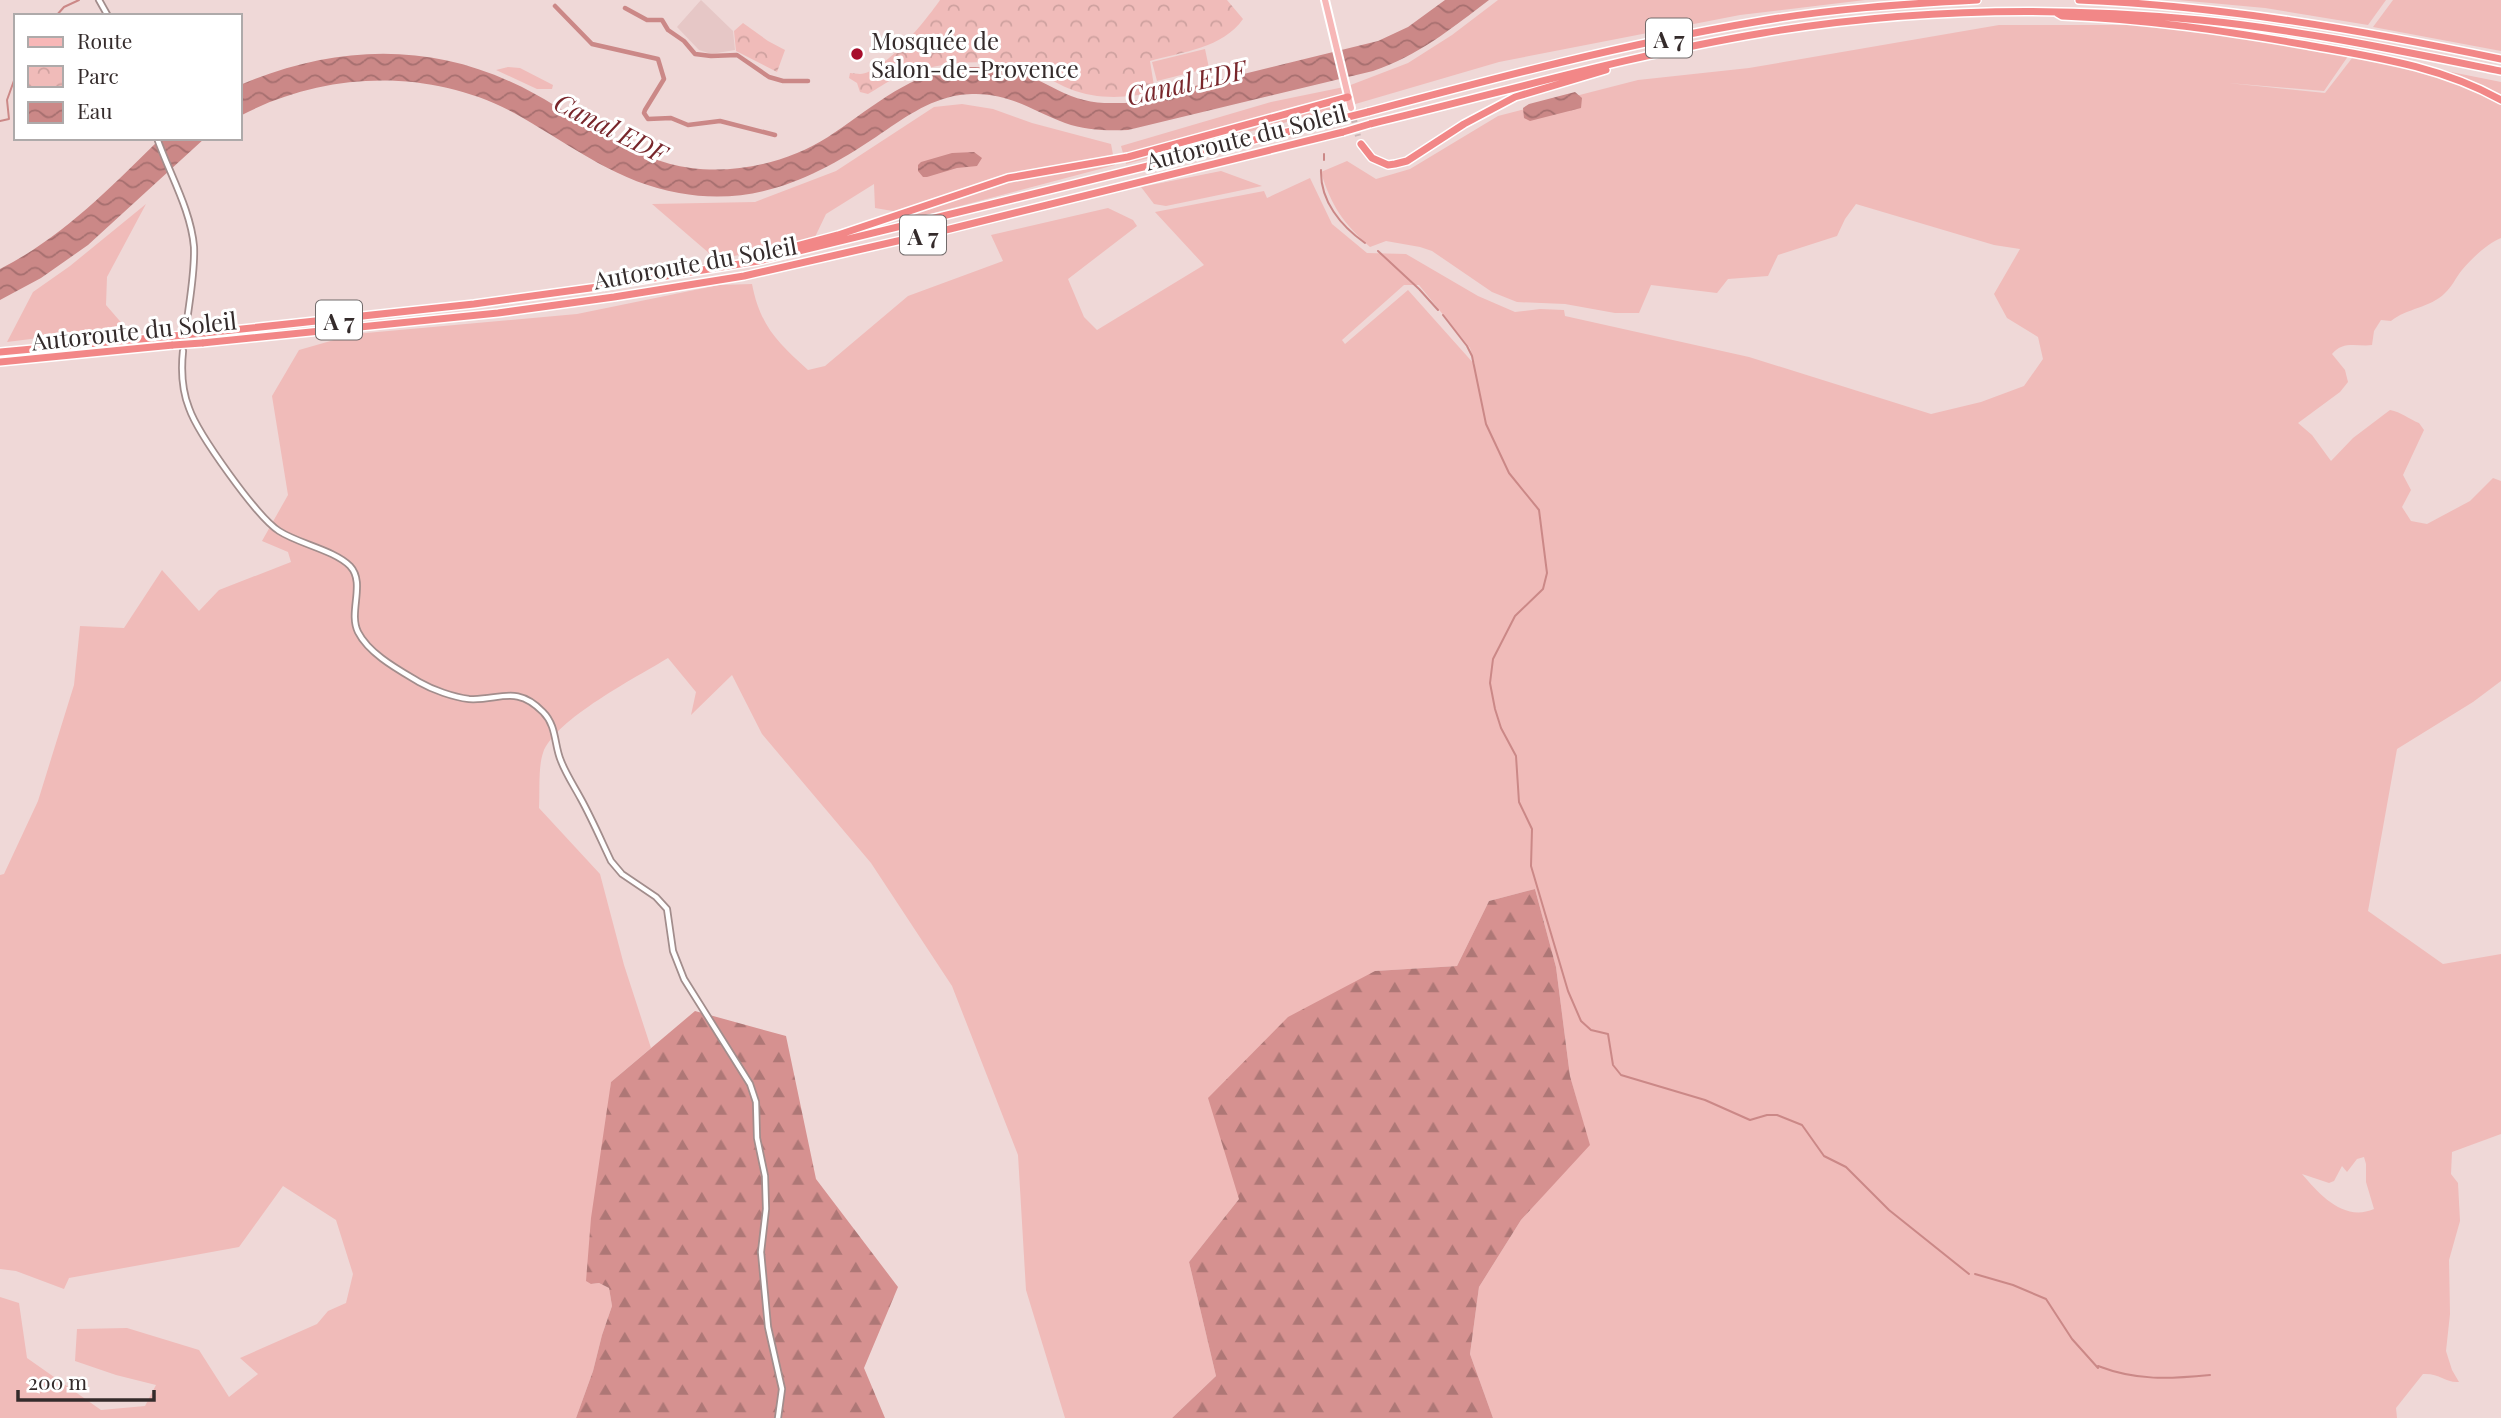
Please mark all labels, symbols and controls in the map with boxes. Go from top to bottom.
legend [14,14,242,140]
road number: A 7 [1646,19,1692,58]
place label: Mosquée de Salon-de-Provence [871,24,1079,84]
text: Route [77,26,132,54]
marker: Mosquée de Salon-de-Provence [849,46,865,62]
water label: Canal EDF [1123,51,1252,113]
text: Parc [77,61,119,89]
water label: Canal EDF [549,84,675,171]
street label: Autoroute du Soleil [1141,95,1350,177]
text: Eau [77,96,112,124]
road number: A 7 [900,216,946,254]
street label: Autoroute du Soleil [590,228,799,296]
road number: A 7 [316,300,362,340]
street label: Autoroute du Soleil [29,303,238,357]
scale bar [18,1358,154,1402]
text: 200 m [28,1367,87,1395]

